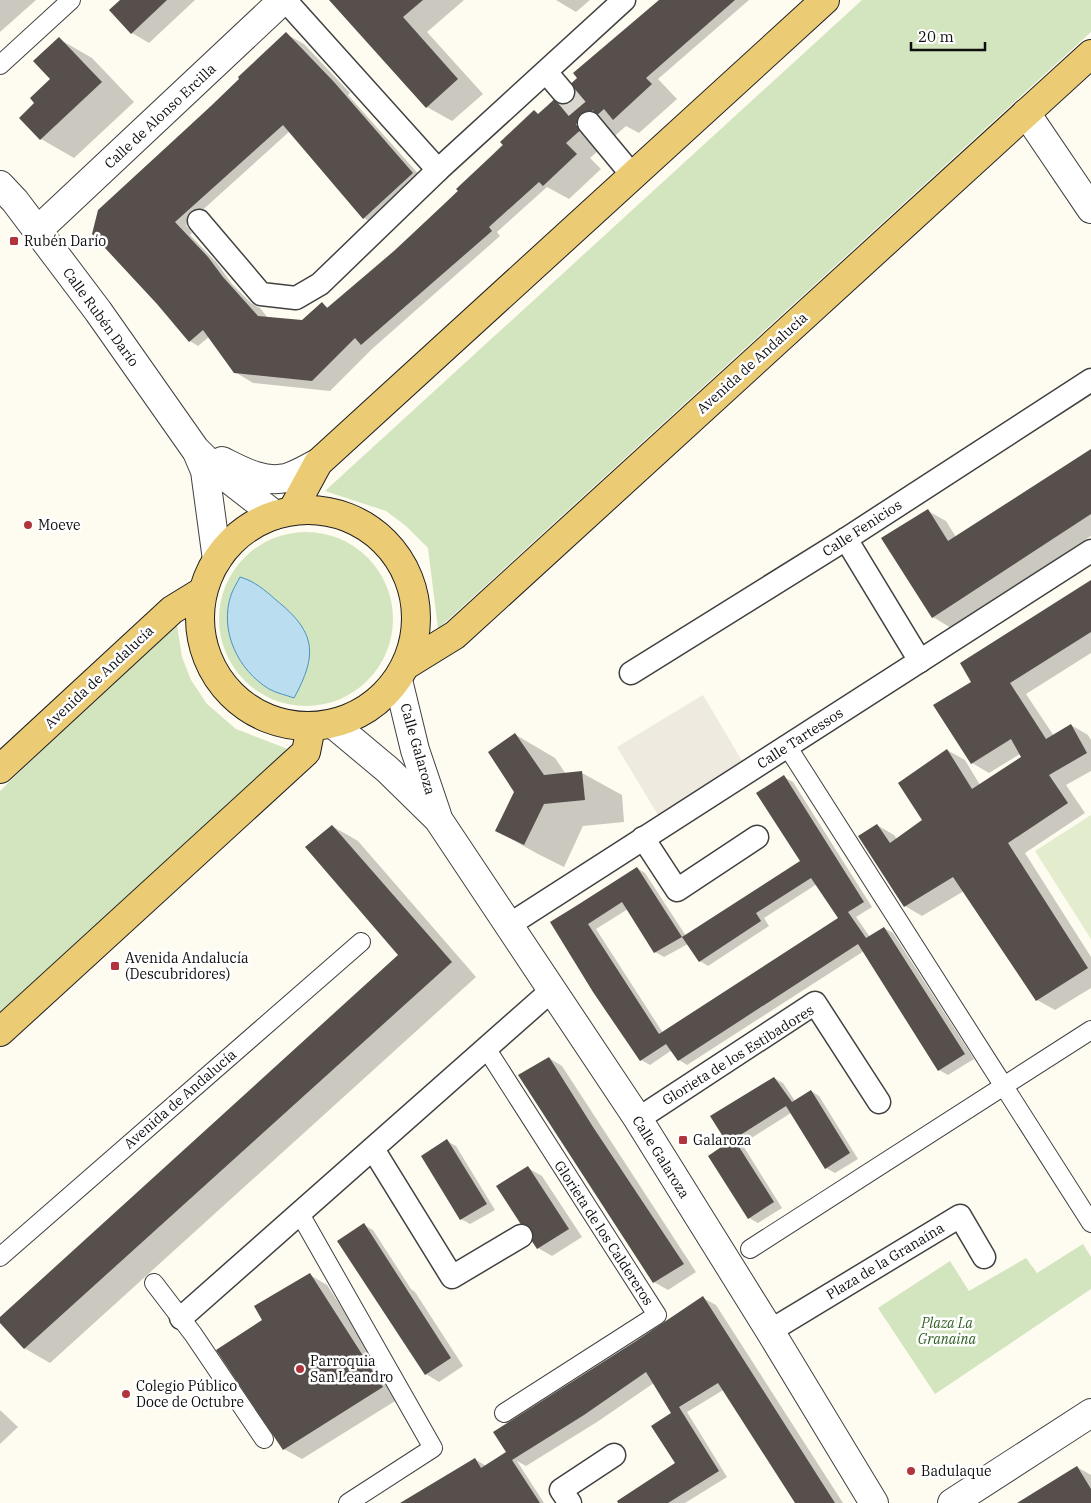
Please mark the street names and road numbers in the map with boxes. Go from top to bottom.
street label: Calle de Alonso Ercilla [100,59,220,172]
street label: Calle Rubén Darío [59,264,143,370]
street label: Avenida de Andalucía [693,308,811,418]
street label: Calle Fenicios [819,496,905,560]
street label: Avenida de Andalucía [41,621,158,732]
street label: Calle Galaroza [396,701,440,797]
street label: Calle Tartessos [754,703,847,773]
street label: Glorieta de los Estibadores [659,1001,817,1109]
street label: Avenida de Andalucía [120,1045,240,1153]
street label: Calle Galaroza [628,1112,694,1202]
street label: Glorieta de los Caldereros [550,1157,658,1309]
street label: Plaza de la Granaína [823,1218,948,1303]

